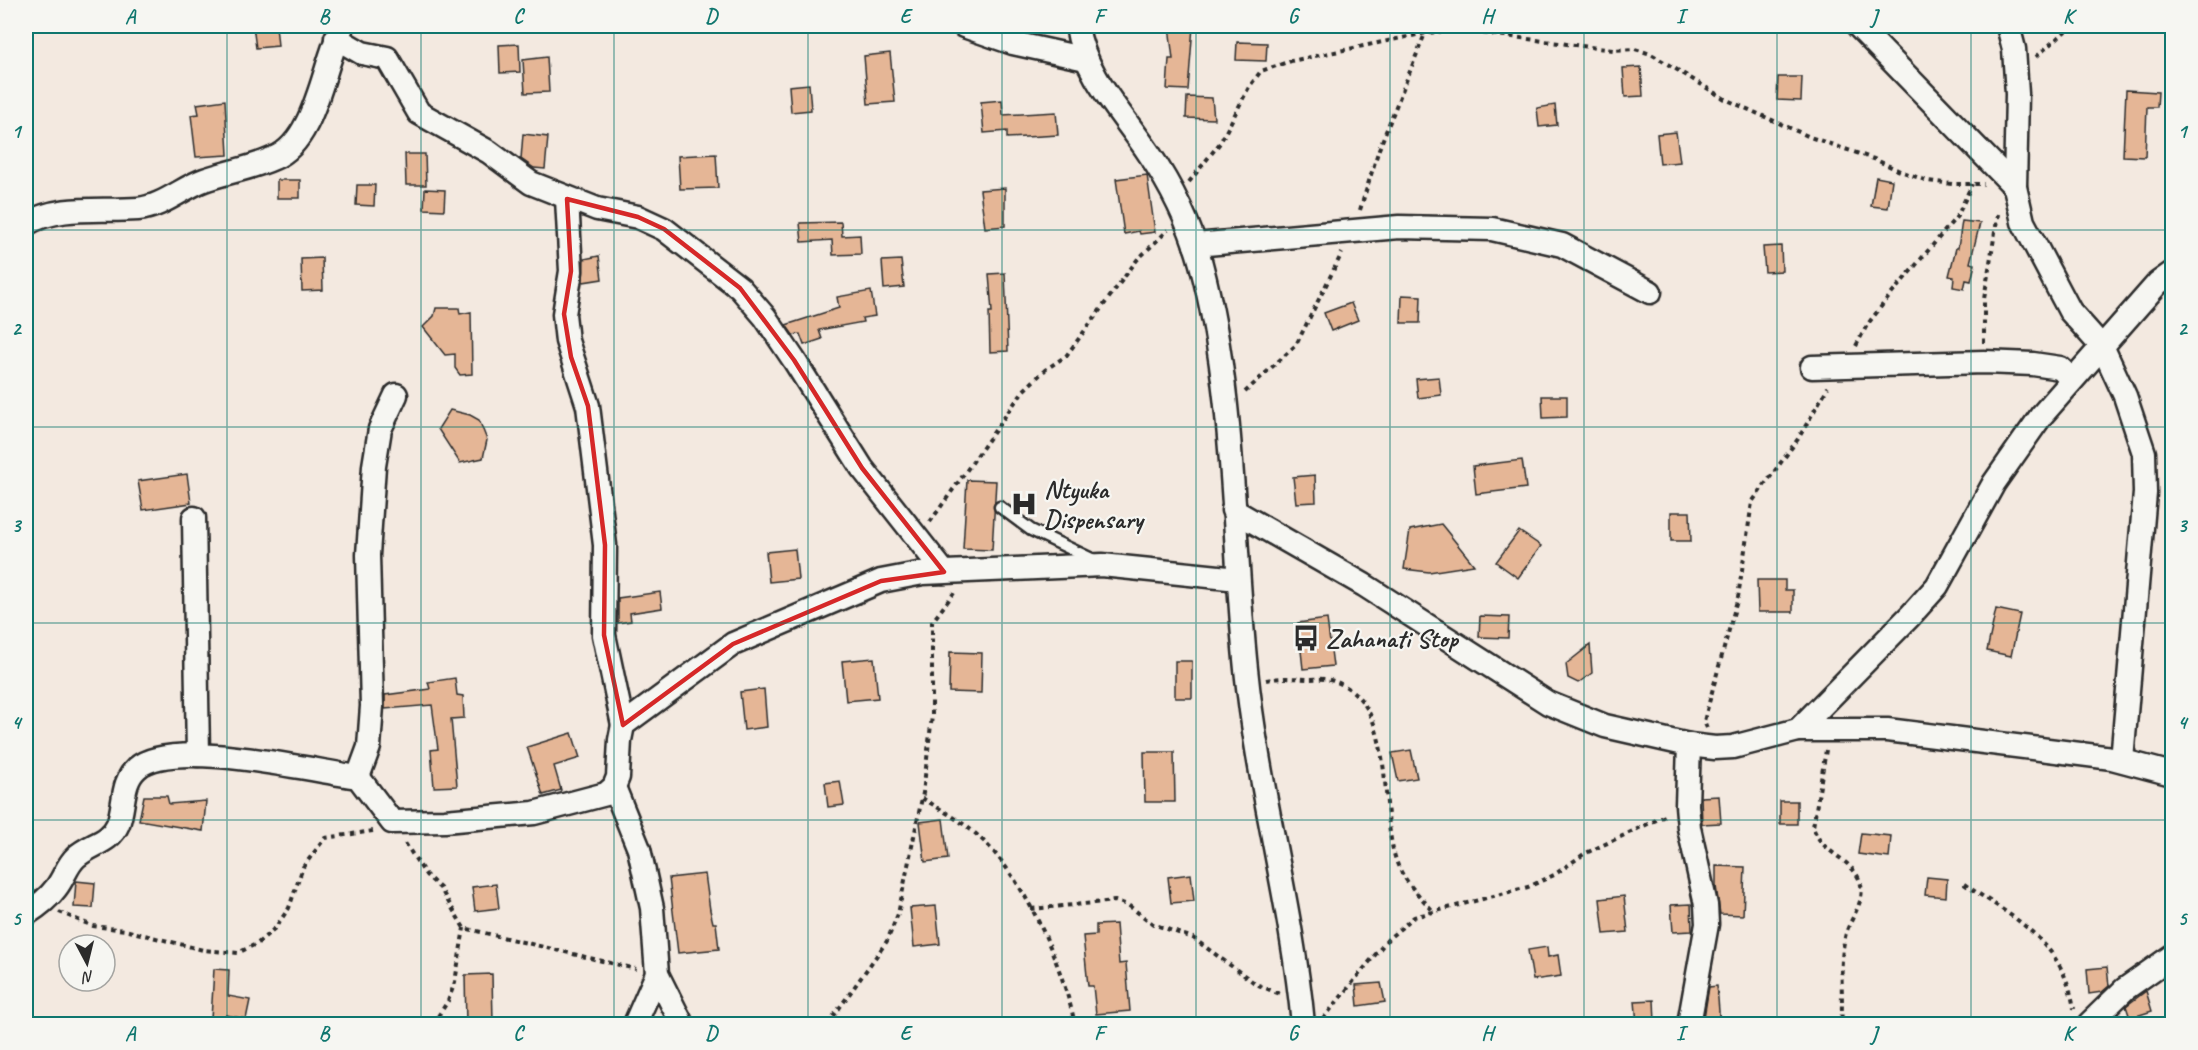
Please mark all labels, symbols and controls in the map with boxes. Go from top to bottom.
text: A [125,4,137,29]
text: B [319,4,331,29]
text: C [513,4,525,29]
text: D [705,4,719,29]
text: E [900,4,914,29]
text: F [1094,4,1108,29]
text: G [1288,4,1301,29]
text: H [1481,4,1496,29]
text: I [1676,4,1689,29]
text: J [1869,4,1881,29]
text: K [2063,4,2077,29]
text: 1 [12,119,23,144]
text: 1 [2178,119,2189,144]
text: 2 [12,316,23,341]
text: 2 [2178,316,2189,341]
place label: Ntyuka Dispensary [1044,473,1146,536]
hospital icon: Ntyuka Dispensary [1009,489,1039,519]
text: 3 [12,513,23,538]
text: 3 [2178,513,2189,538]
place label: Zahanati Stop [1326,622,1460,655]
bus stop icon: Zahanati Stop [1291,623,1321,653]
text: 4 [12,710,24,735]
text: 4 [2178,710,2190,735]
text: 5 [12,906,23,931]
text: 5 [2178,906,2189,931]
north arrow [57,933,117,993]
text: N [80,966,95,988]
text: A [125,1021,137,1046]
text: B [319,1021,331,1046]
text: C [513,1021,525,1046]
text: D [705,1021,719,1046]
text: E [900,1021,914,1046]
text: F [1094,1021,1108,1046]
text: G [1288,1021,1301,1046]
text: H [1481,1021,1496,1046]
text: I [1676,1021,1689,1046]
text: J [1869,1021,1881,1046]
text: K [2063,1021,2077,1046]

